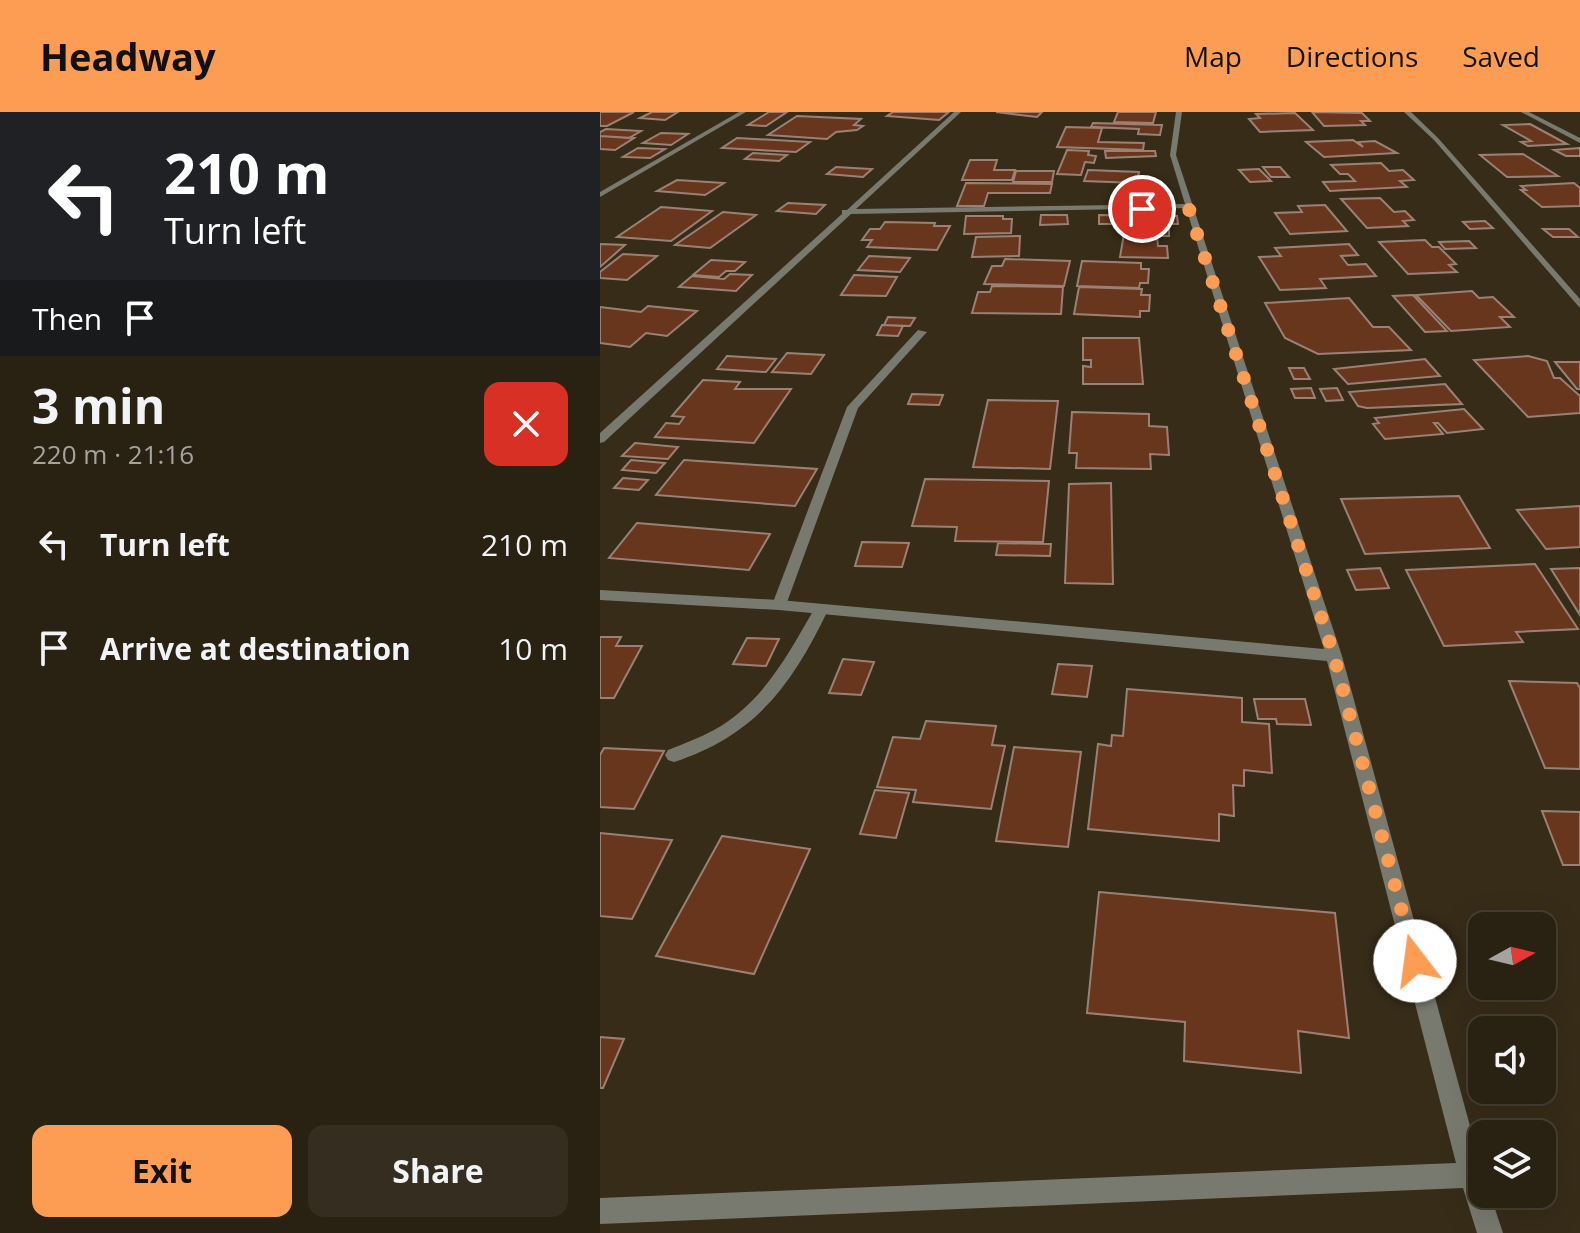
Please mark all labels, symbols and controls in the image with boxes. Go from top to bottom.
text: Headway [40,30,216,82]
text: Map [1184,37,1242,75]
text: Directions [1286,37,1418,75]
text: Saved [1462,37,1540,75]
text: 210 m [164,134,330,210]
icon: left [32,144,136,248]
pin [1108,175,1176,243]
icon: arrive [1120,187,1164,231]
text: Turn left [164,206,306,255]
icon: arrive [118,296,162,340]
text: Then [32,298,102,339]
text: 3 min [32,373,165,438]
button: close [484,382,568,466]
text: 220 m · 21:16 [32,436,194,472]
icon: left [32,522,76,566]
text: Turn left [100,524,230,565]
text: 210 m [481,524,568,565]
icon: arrive [32,626,76,670]
text: Arrive at destination [100,628,411,669]
text: 10 m [498,628,568,669]
north arrow [1468,912,1556,1000]
map controls [1468,912,1556,1208]
position arrow [1373,919,1457,1003]
button: sound [1468,1016,1556,1104]
button: layers [1468,1120,1556,1208]
button: Exit [32,1125,292,1217]
button: Share [308,1125,568,1217]

